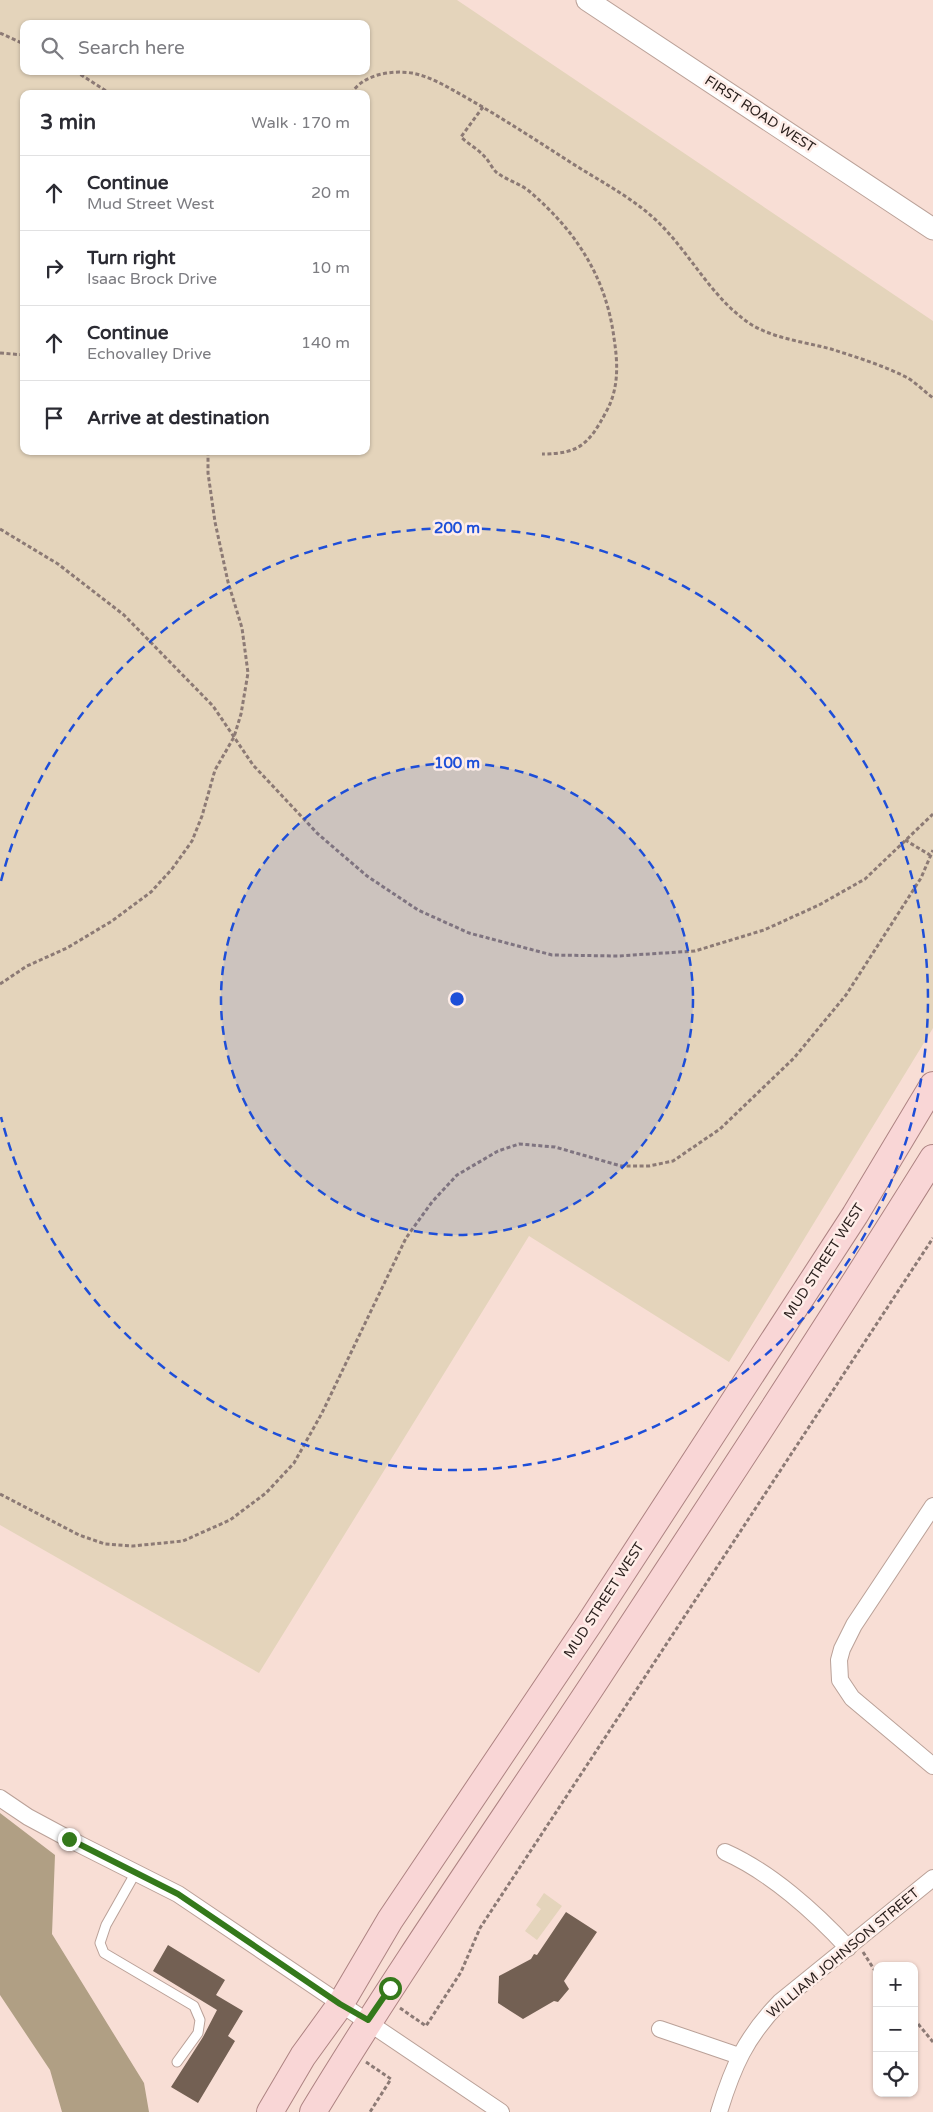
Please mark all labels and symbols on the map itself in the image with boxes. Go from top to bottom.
street label: FIRST ROAD WEST [702,72,819,156]
text: 200 m [434,519,480,537]
text: 100 m [434,754,480,772]
centre of rings [448,990,466,1008]
street label: MUD STREET WEST [780,1200,868,1322]
street label: MUD STREET WEST [560,1539,648,1661]
route end [58,1828,81,1851]
street label: WILLIAM JOHNSON STREET [763,1884,923,2022]
route start [379,1977,402,2000]

